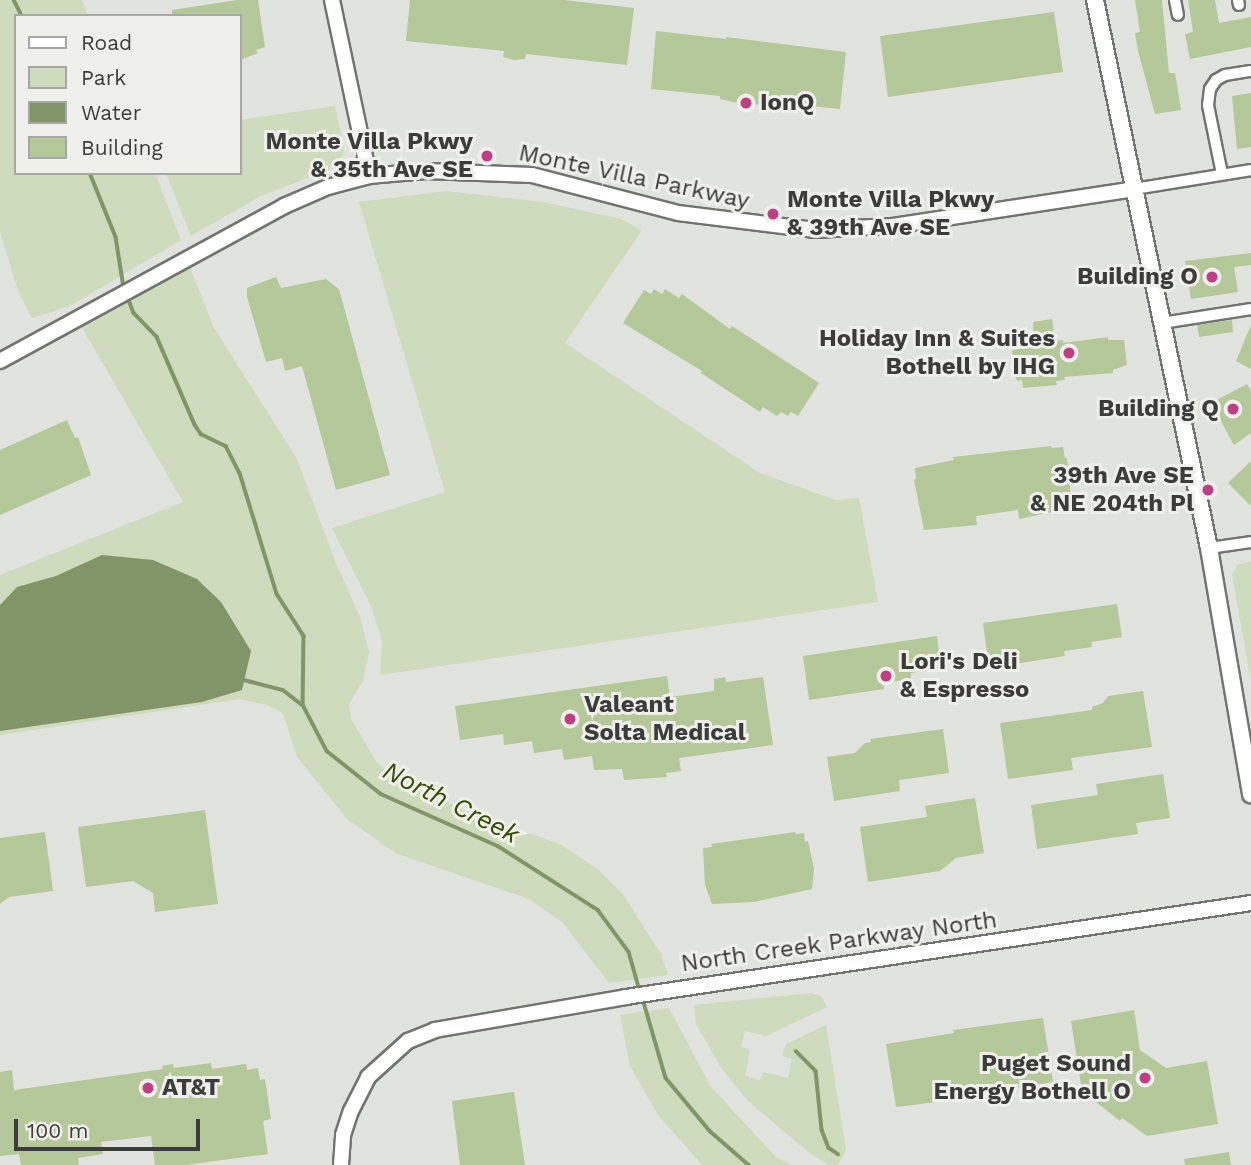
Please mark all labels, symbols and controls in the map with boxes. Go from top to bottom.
legend [14,14,242,175]
text: Road [81,30,132,55]
text: Park [81,65,126,90]
place label: IonQ [760,89,814,117]
marker: IonQ [738,95,754,111]
text: Water [81,100,141,125]
place label: Monte Villa Pkwy & 35th Ave SE [265,128,473,184]
text: Building [81,135,163,160]
street label: Monte Villa Parkway [515,138,753,216]
marker: Monte Villa Pkwy & 35th Ave SE [479,148,495,164]
place label: Monte Villa Pkwy & 39th Ave SE [787,186,995,242]
marker: Monte Villa Pkwy & 39th Ave SE [765,206,781,222]
place label: Building O [1077,263,1198,291]
marker: Building O [1204,269,1220,285]
place label: Holiday Inn & Suites Bothell by IHG [818,325,1055,381]
marker: Holiday Inn & Suites Bothell by IHG [1061,345,1077,361]
place label: Building Q [1098,395,1219,423]
marker: Building Q [1225,401,1241,417]
place label: 39th Ave SE & NE 204th Pl [1030,462,1194,518]
marker: 39th Ave SE & NE 204th Pl [1200,482,1216,498]
place label: Lori's Deli & Espresso [900,648,1029,704]
marker: Lori's Deli & Espresso [878,668,894,684]
place label: Valeant Solta Medical [584,691,746,747]
marker: Valeant Solta Medical [562,711,578,727]
water label: North Creek [378,755,524,851]
street label: North Creek Parkway North [679,905,999,979]
place label: Puget Sound Energy Bothell O [933,1050,1131,1106]
marker: Puget Sound Energy Bothell O [1137,1070,1153,1086]
place label: AT&T [162,1074,220,1102]
marker: AT&T [140,1080,156,1096]
scale bar [18,1106,203,1150]
text: 100 m [27,1118,89,1143]

